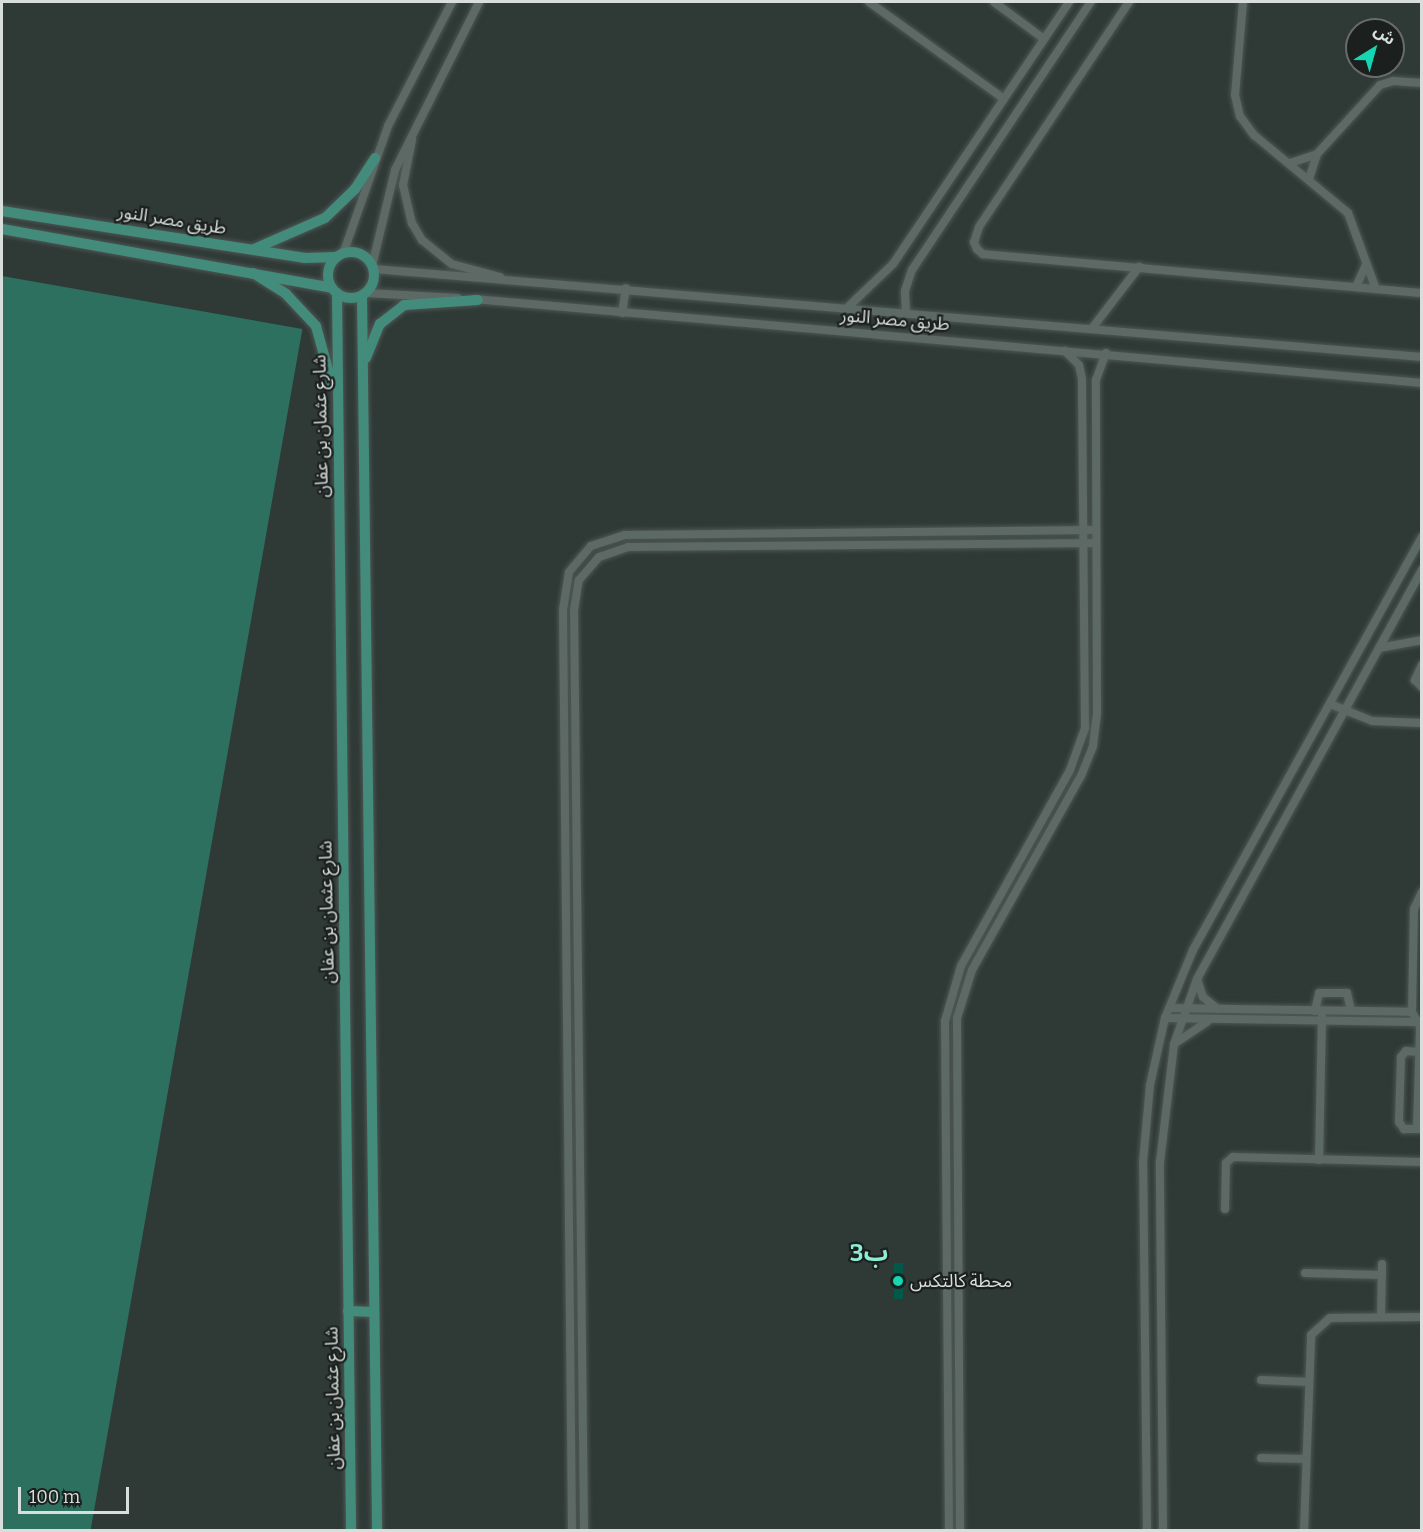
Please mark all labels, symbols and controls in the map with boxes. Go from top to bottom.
north arrow [1345,18,1405,78]
text: ش [1370,21,1399,49]
street label: طريق مصر النور [116,201,228,239]
street label: طريق مصر النور [839,304,951,336]
street label: شارع عثمان بن عفان [309,354,333,498]
street label: شارع عثمان بن عفان [315,840,339,984]
district label: ب3 [850,1240,888,1268]
place label: محطة كالتكس [910,1270,1012,1292]
marker: محطة كالتكس [891,1274,905,1288]
street label: شارع عثمان بن عفان [321,1326,345,1470]
scale bar [21,1475,132,1513]
text: 100 m [29,1486,80,1508]

